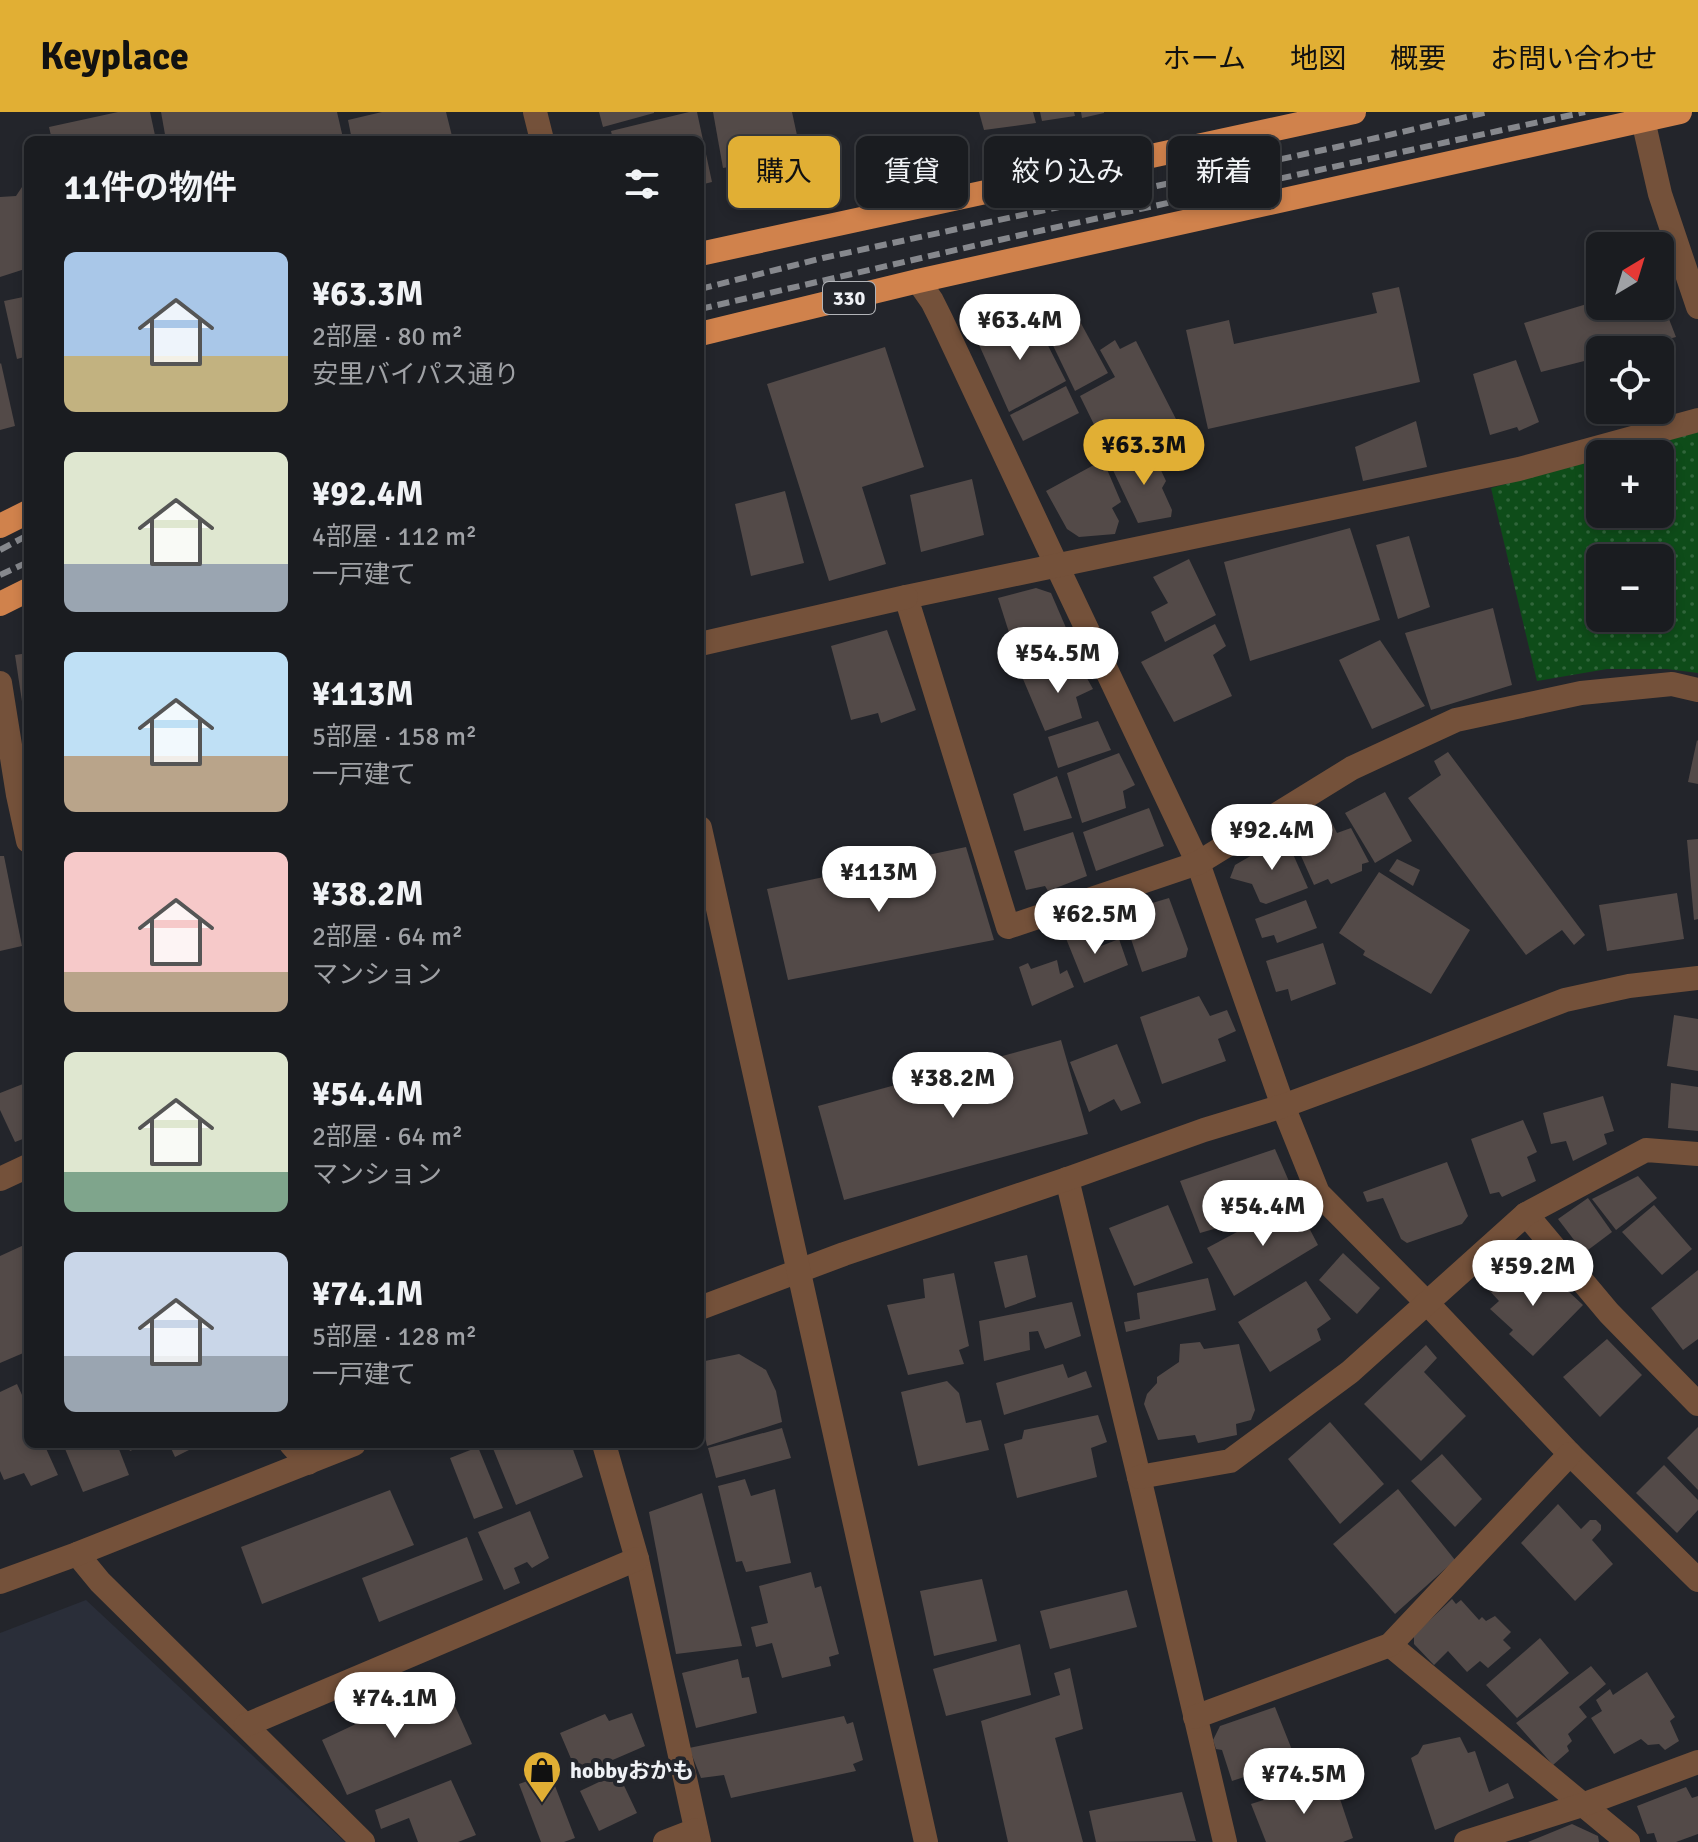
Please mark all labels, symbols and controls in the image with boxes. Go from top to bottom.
text: Keyplace [40,33,189,80]
text: ホーム [1163,42,1246,76]
text: 地図 [1290,42,1346,76]
text: 概要 [1390,42,1446,76]
text: お問い合わせ [1490,42,1658,76]
chip: 購入 [728,136,840,208]
chip: 賃貸 [856,136,968,208]
chip: 絞り込み [984,136,1152,208]
chip: 新着 [1168,136,1280,208]
icon: filters [620,162,664,206]
text: 11件の物件 [64,167,237,209]
north arrow [1586,232,1674,320]
map controls [1586,232,1674,632]
text: ¥63.3M [312,273,424,315]
road number: 330 [823,282,875,314]
icon: home [128,284,224,380]
pin: ¥63.4M [955,294,1085,362]
text: ¥63.4M [977,304,1063,336]
text: 2部屋 · 80 m² [312,321,463,353]
button: locate [1586,336,1674,424]
text: 安里バイパス通り [312,359,519,391]
pin: ¥63.3M [1079,419,1209,487]
text: ¥63.3M [1101,429,1187,461]
button: + [1586,440,1674,528]
text: ¥92.4M [312,473,424,515]
icon: home [128,484,224,580]
text: 4部屋 · 112 m² [312,521,477,553]
button: − [1586,544,1674,632]
text: 一戸建て [312,559,416,591]
pin: ¥54.5M [993,627,1123,695]
text: ¥54.5M [1015,637,1101,669]
text: ¥113M [312,673,414,715]
icon: home [128,684,224,780]
text: 5部屋 · 158 m² [312,721,477,753]
text: 一戸建て [312,759,416,791]
pin: ¥92.4M [1207,804,1337,872]
text: ¥92.4M [1229,814,1315,846]
pin: ¥113M [823,846,935,914]
text: ¥113M [840,856,918,888]
text: ¥38.2M [312,873,424,915]
icon: home [128,884,224,980]
pin: ¥62.5M [1030,888,1160,956]
text: ¥62.5M [1052,898,1138,930]
text: 2部屋 · 64 m² [312,921,463,953]
text: マンション [312,959,442,991]
pin: ¥38.2M [888,1052,1018,1120]
text: ¥38.2M [910,1062,996,1094]
text: ¥54.4M [312,1073,424,1115]
icon: home [128,1084,224,1180]
text: 2部屋 · 64 m² [312,1121,463,1153]
text: マンション [312,1159,442,1191]
pin: ¥54.4M [1198,1180,1328,1248]
text: ¥54.4M [1220,1190,1306,1222]
pin: ¥59.2M [1468,1240,1598,1308]
text: ¥59.2M [1490,1250,1576,1282]
text: ¥74.1M [312,1273,424,1315]
icon: home [128,1284,224,1380]
text: 5部屋 · 128 m² [312,1321,477,1353]
text: 一戸建て [312,1359,416,1391]
pin: ¥74.1M [330,1672,460,1740]
text: ¥74.1M [352,1682,438,1714]
pin: ¥74.5M [1239,1748,1369,1816]
shop icon: hobbyおかも [521,1749,563,1804]
place label: hobbyおかも [570,1757,694,1784]
text: ¥74.5M [1261,1758,1347,1790]

